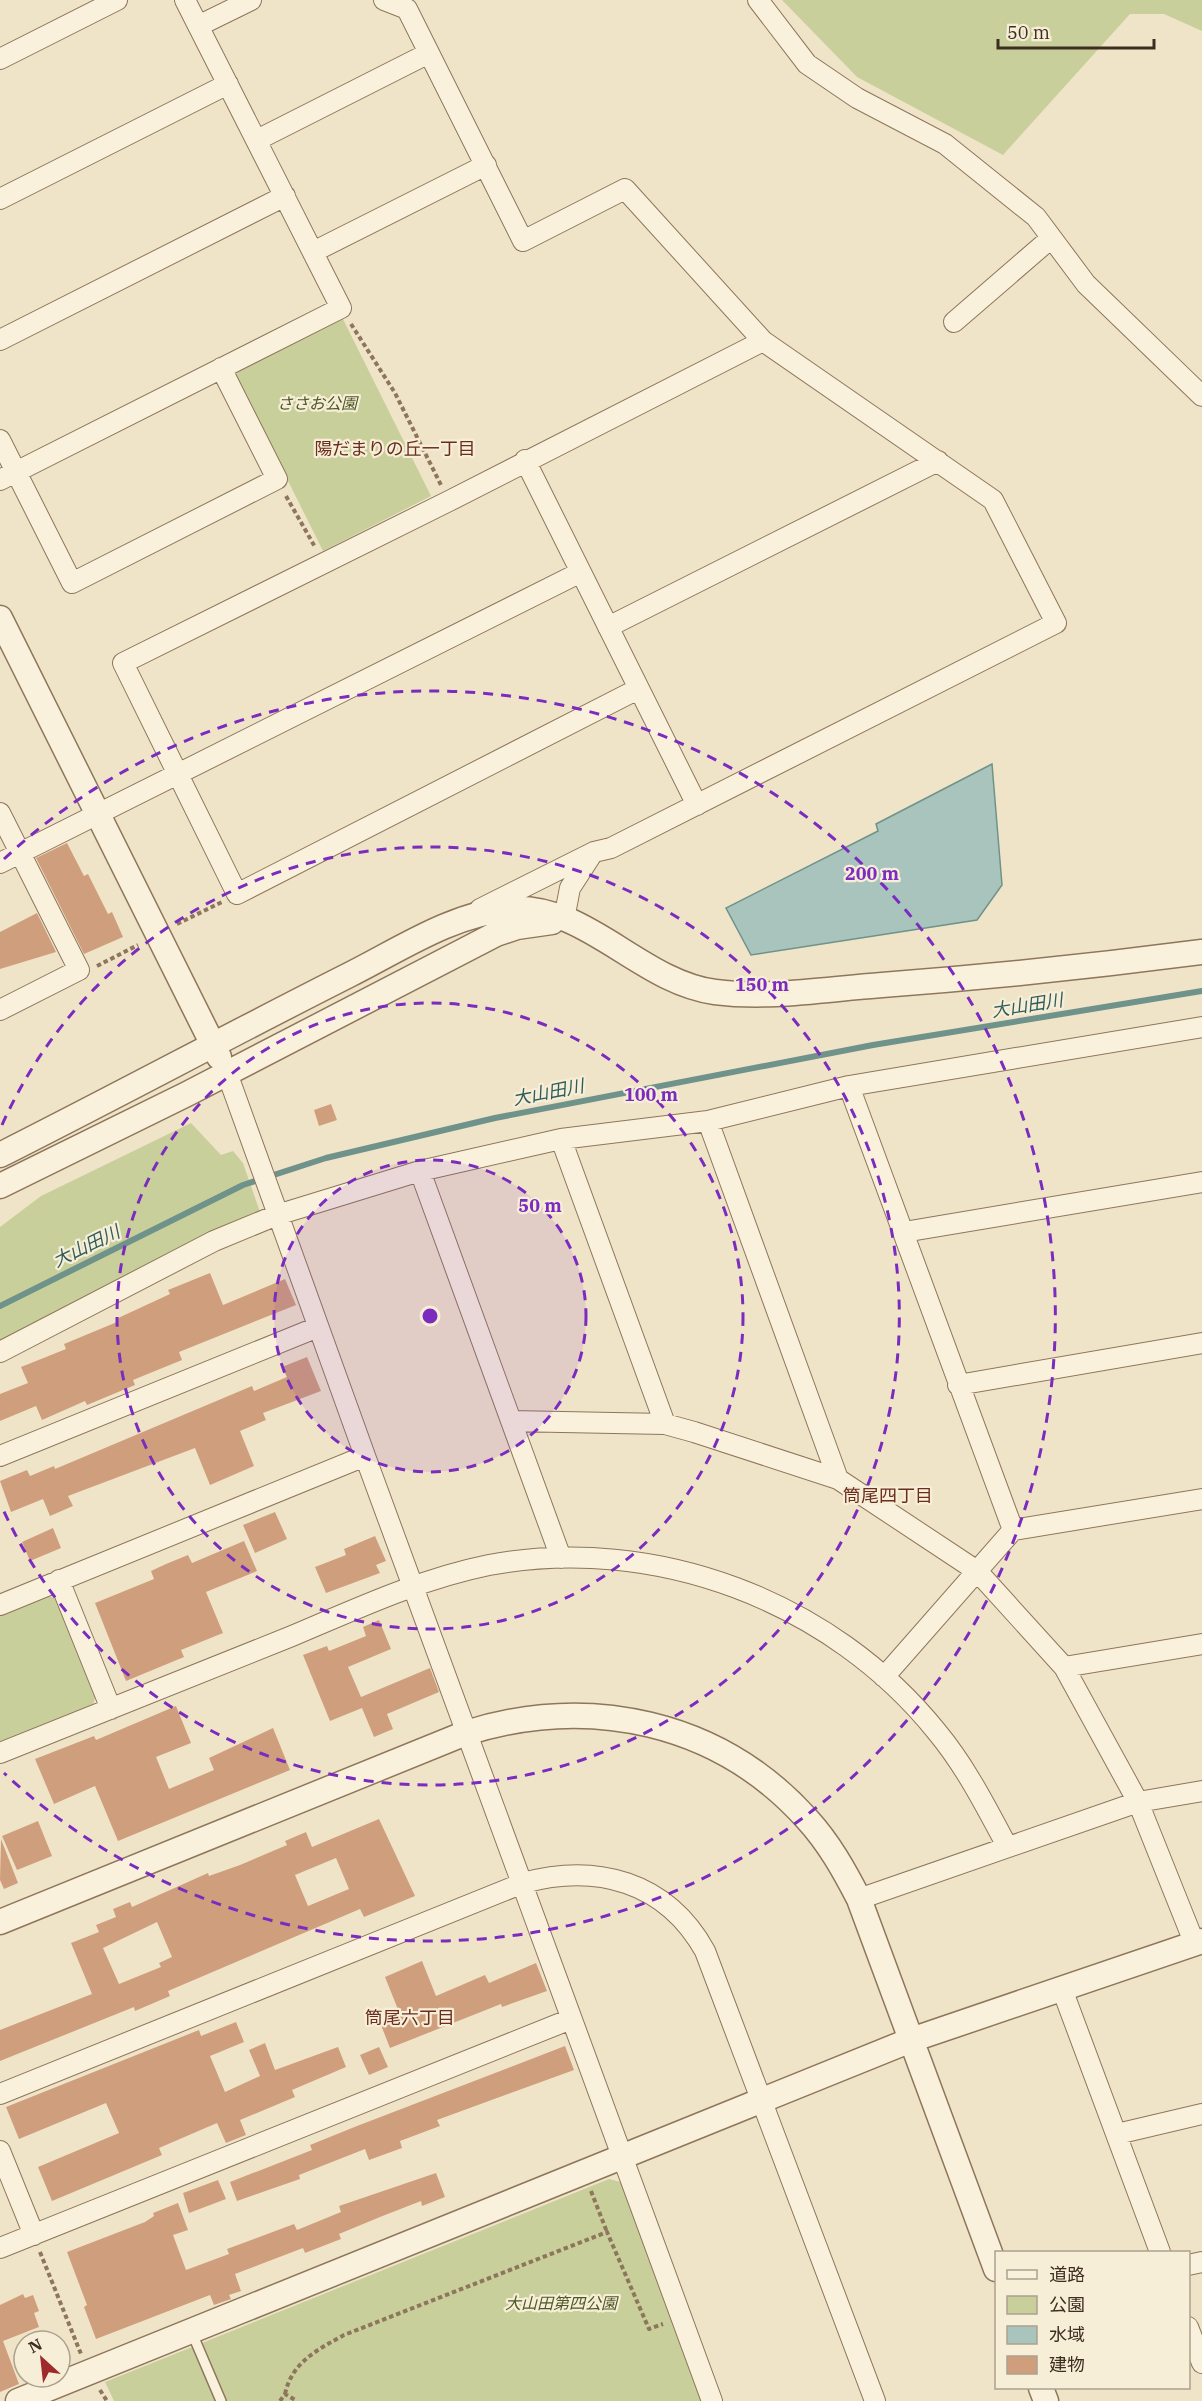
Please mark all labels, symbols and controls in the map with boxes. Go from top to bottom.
scale bar [998,12,1154,50]
text: 50 m [1007,21,1050,44]
park label: ささお公園 [277,393,359,413]
district label: 陽だまりの丘一丁目 [314,437,476,460]
text: 200 m [845,862,900,885]
text: 150 m [735,973,790,996]
water label: 大山田川 [990,988,1066,1022]
water label: 大山田川 [510,1073,587,1110]
text: 100 m [624,1083,679,1106]
text: 50 m [518,1194,562,1217]
water label: 大山田川 [49,1219,125,1272]
centre of rings [420,1306,440,1326]
district label: 筒尾四丁目 [843,1484,933,1507]
district label: 筒尾六丁目 [365,2006,455,2029]
legend [995,2251,1190,2389]
text: 道路 [1049,2263,1085,2286]
park label: 大山田第四公園 [505,2293,619,2313]
text: 公園 [1049,2293,1085,2316]
text: 水域 [1049,2323,1085,2346]
north arrow [12,2329,72,2389]
text: N [25,2334,45,2357]
text: 建物 [1049,2353,1085,2376]

